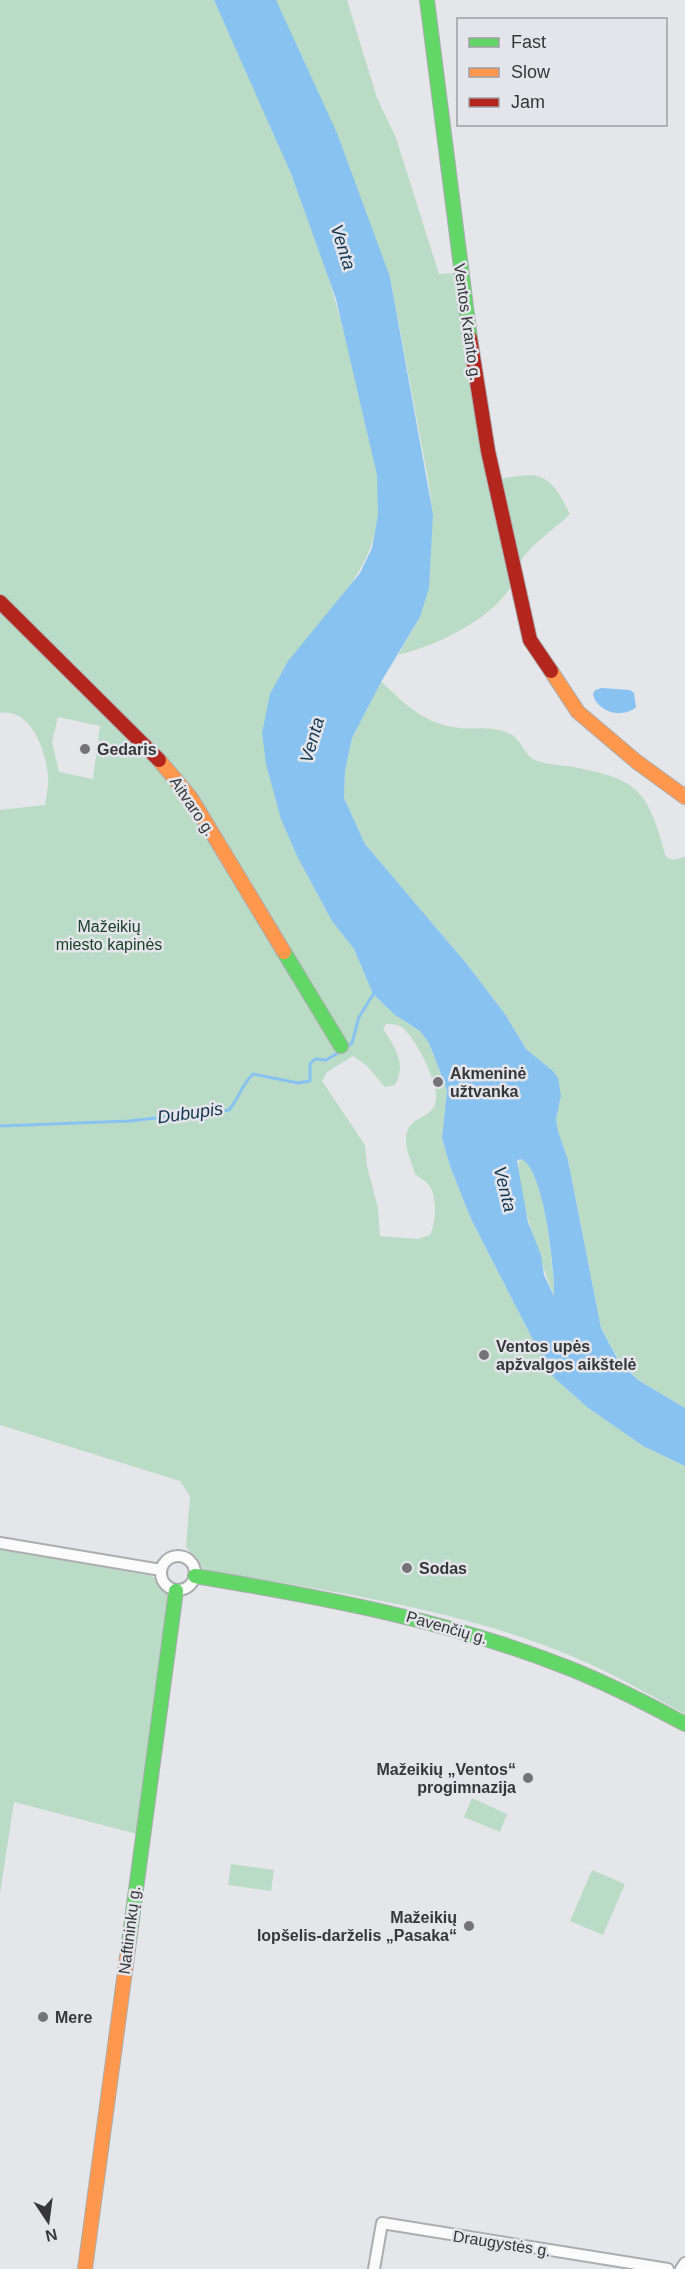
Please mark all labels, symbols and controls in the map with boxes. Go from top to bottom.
legend [457,18,667,126]
text: Fast [511,32,546,52]
text: Slow [511,62,551,82]
text: Jam [511,92,545,112]
water label: Venta [326,222,360,272]
street label: Ventos Kranto g. [451,262,484,382]
water label: Venta [296,715,328,765]
place label: Gedaris [97,741,157,758]
marker: Gedaris [78,742,92,756]
street label: Aitvaro g. [167,774,219,839]
park label: Mažeikių miesto kapinės [56,918,162,953]
place label: Akmeninė užtvanka [450,1065,527,1100]
marker: Akmeninė užtvanka [431,1075,445,1089]
water label: Dubupis [156,1099,224,1127]
water label: Venta [490,1164,520,1214]
place label: Ventos upės apžvalgos aikštelė [496,1338,637,1373]
marker: Ventos upės apžvalgos aikštelė [477,1348,491,1362]
place label: Sodas [419,1560,467,1577]
marker: Sodas [400,1561,414,1575]
street label: Pavenčių g. [404,1608,489,1647]
place label: Mažeikių „Ventos“ progimnazija [376,1761,516,1796]
marker: Mažeikių „Ventos“ progimnazija [521,1771,535,1785]
street label: Naftininkų g. [116,1885,143,1975]
place label: Mažeikių lopšelis-darželis „Pasaka“ [257,1909,457,1944]
marker: Mažeikių lopšelis-darželis „Pasaka“ [462,1919,476,1933]
place label: Mere [55,2009,92,2026]
marker: Mere [36,2010,50,2024]
north arrow [18,2191,78,2251]
text: N [44,2226,59,2245]
street label: Draugystės g. [452,2227,552,2260]

